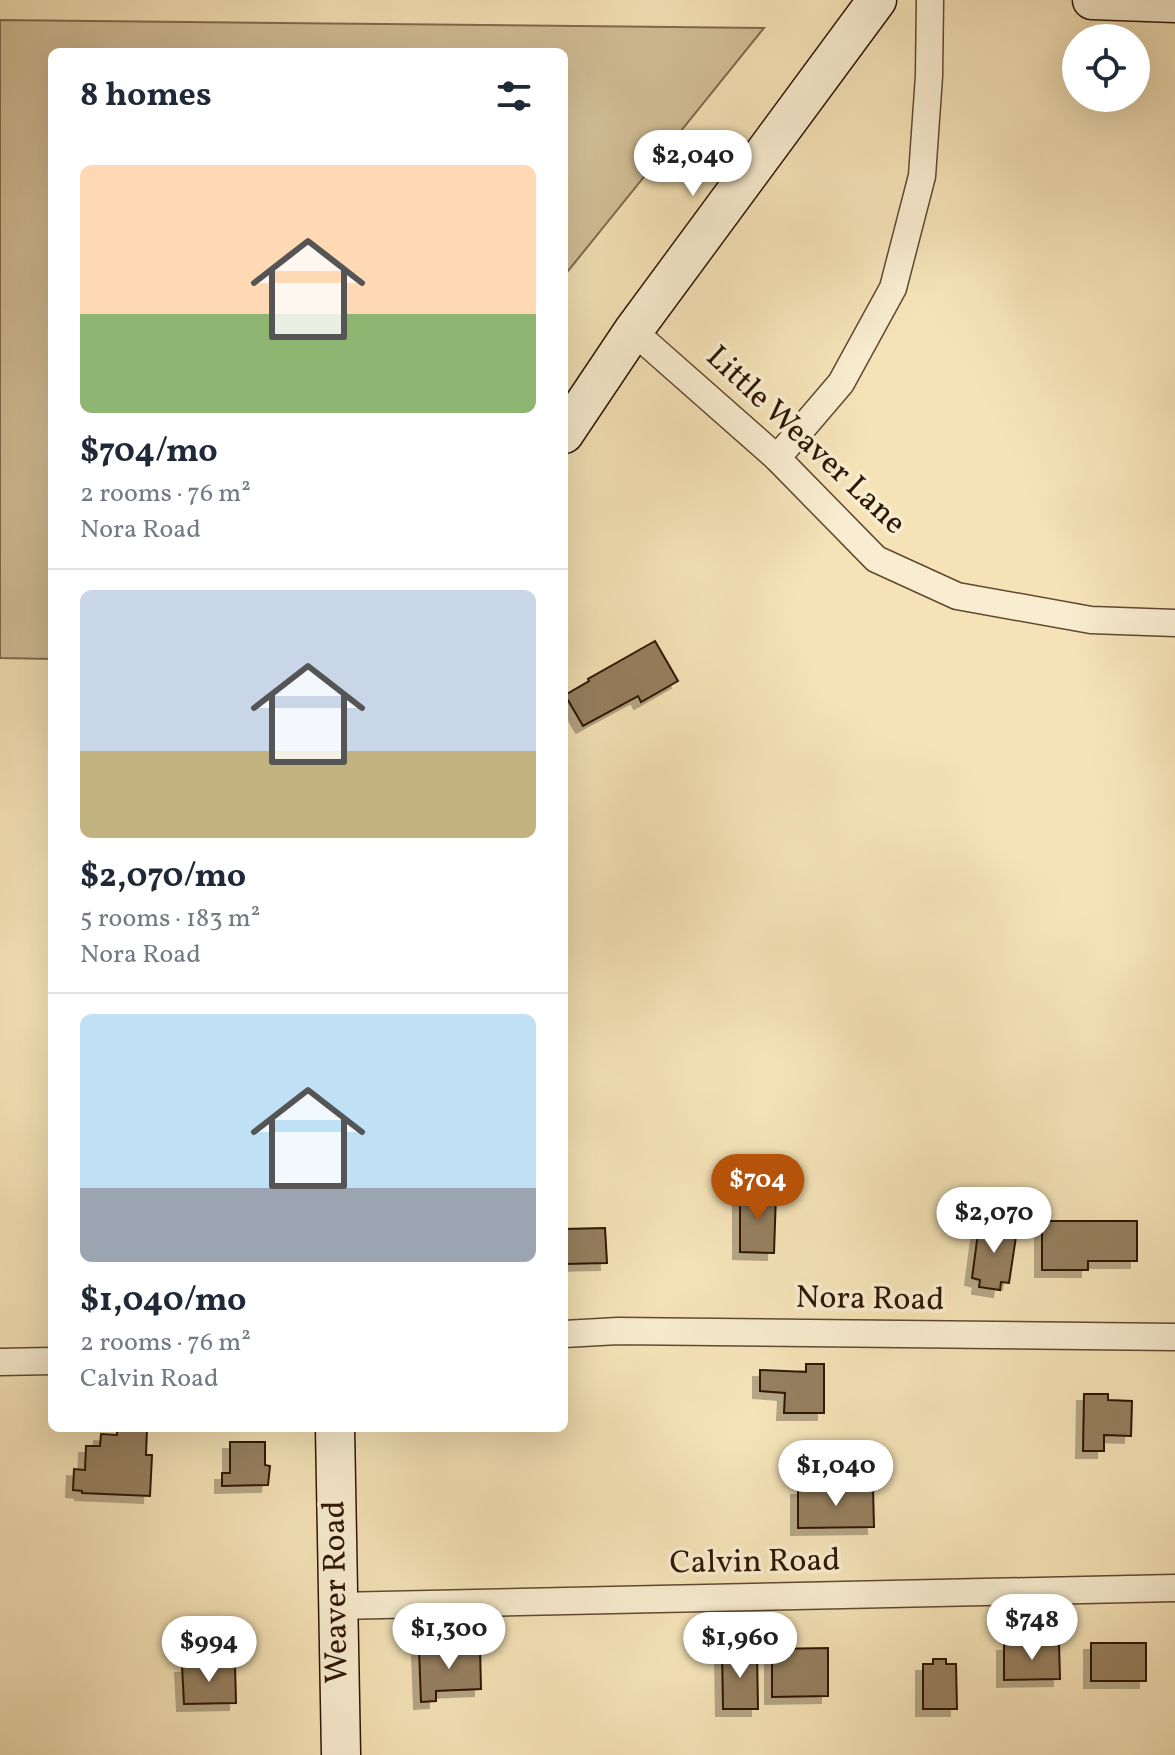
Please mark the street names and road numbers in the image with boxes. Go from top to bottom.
street label: Little Weaver Lane [695,337,915,545]
street label: Nora Road [795,1277,945,1323]
street label: Weaver Road [313,1500,361,1684]
street label: Calvin Road [669,1540,841,1586]

